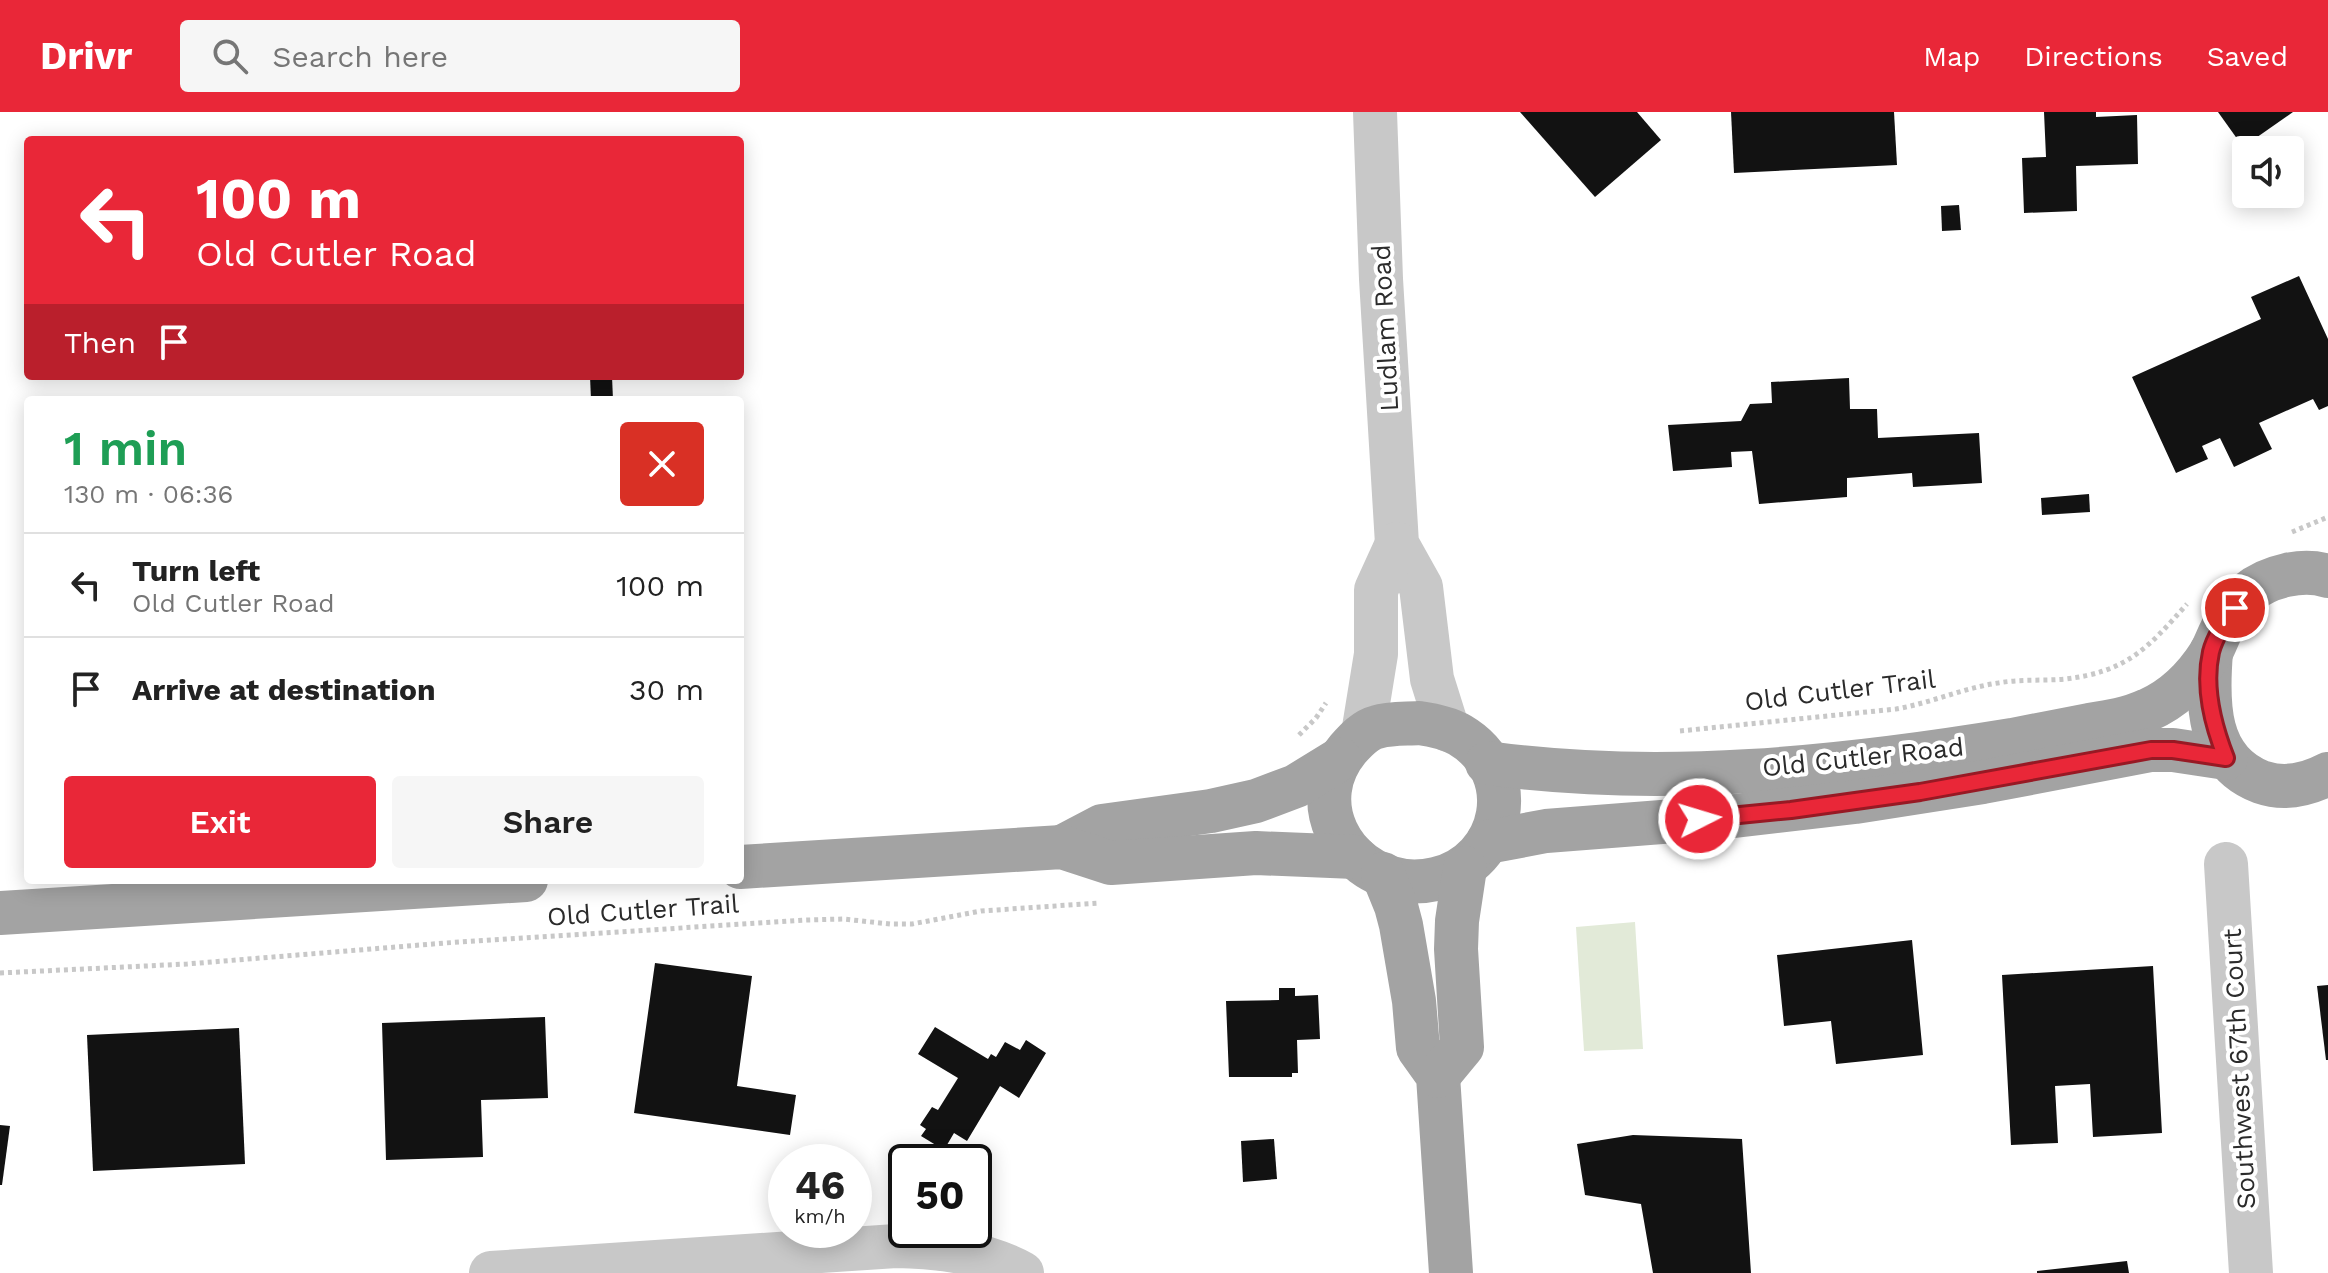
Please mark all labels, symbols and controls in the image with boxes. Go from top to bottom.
search box [180,20,740,92]
text: Drivr [40,34,132,78]
icon: search [208,34,252,78]
text: Search here [272,39,448,74]
text: Map [1923,40,1980,73]
text: Directions [2024,40,2163,73]
text: Saved [2207,40,2288,73]
map controls [2232,136,2304,208]
button: sound [2232,136,2304,208]
text: 100 m [196,166,361,232]
icon: left [64,168,168,272]
text: Old Cutler Road [196,233,477,275]
street label: Ludlam Road [1366,244,1404,412]
icon: arrive [152,320,196,364]
text: Then [64,325,136,360]
text: 1 min [64,420,187,477]
button: close [620,422,704,506]
text: 130 m · 06:36 [64,479,233,509]
text: Turn left [132,553,260,588]
icon: left [64,563,108,607]
text: 100 m [616,568,704,603]
pin [2201,574,2269,642]
icon: arrive [2213,586,2257,630]
text: Old Cutler Road [132,588,335,618]
street label: Old Cutler Trail [1743,663,1937,717]
icon: arrive [64,667,108,711]
text: Arrive at destination [132,672,436,707]
text: 30 m [629,672,704,707]
street label: Old Cutler Road [1761,731,1965,783]
button: Exit [64,776,376,868]
button: Share [392,776,704,868]
position arrow [1657,777,1741,861]
street label: Old Cutler Trail [546,888,740,932]
street label: Southwest 67th Court [2217,928,2261,1210]
speed limit sign: 50 [888,1144,992,1248]
text: 46 [795,1162,845,1209]
text: km/h [794,1204,846,1228]

